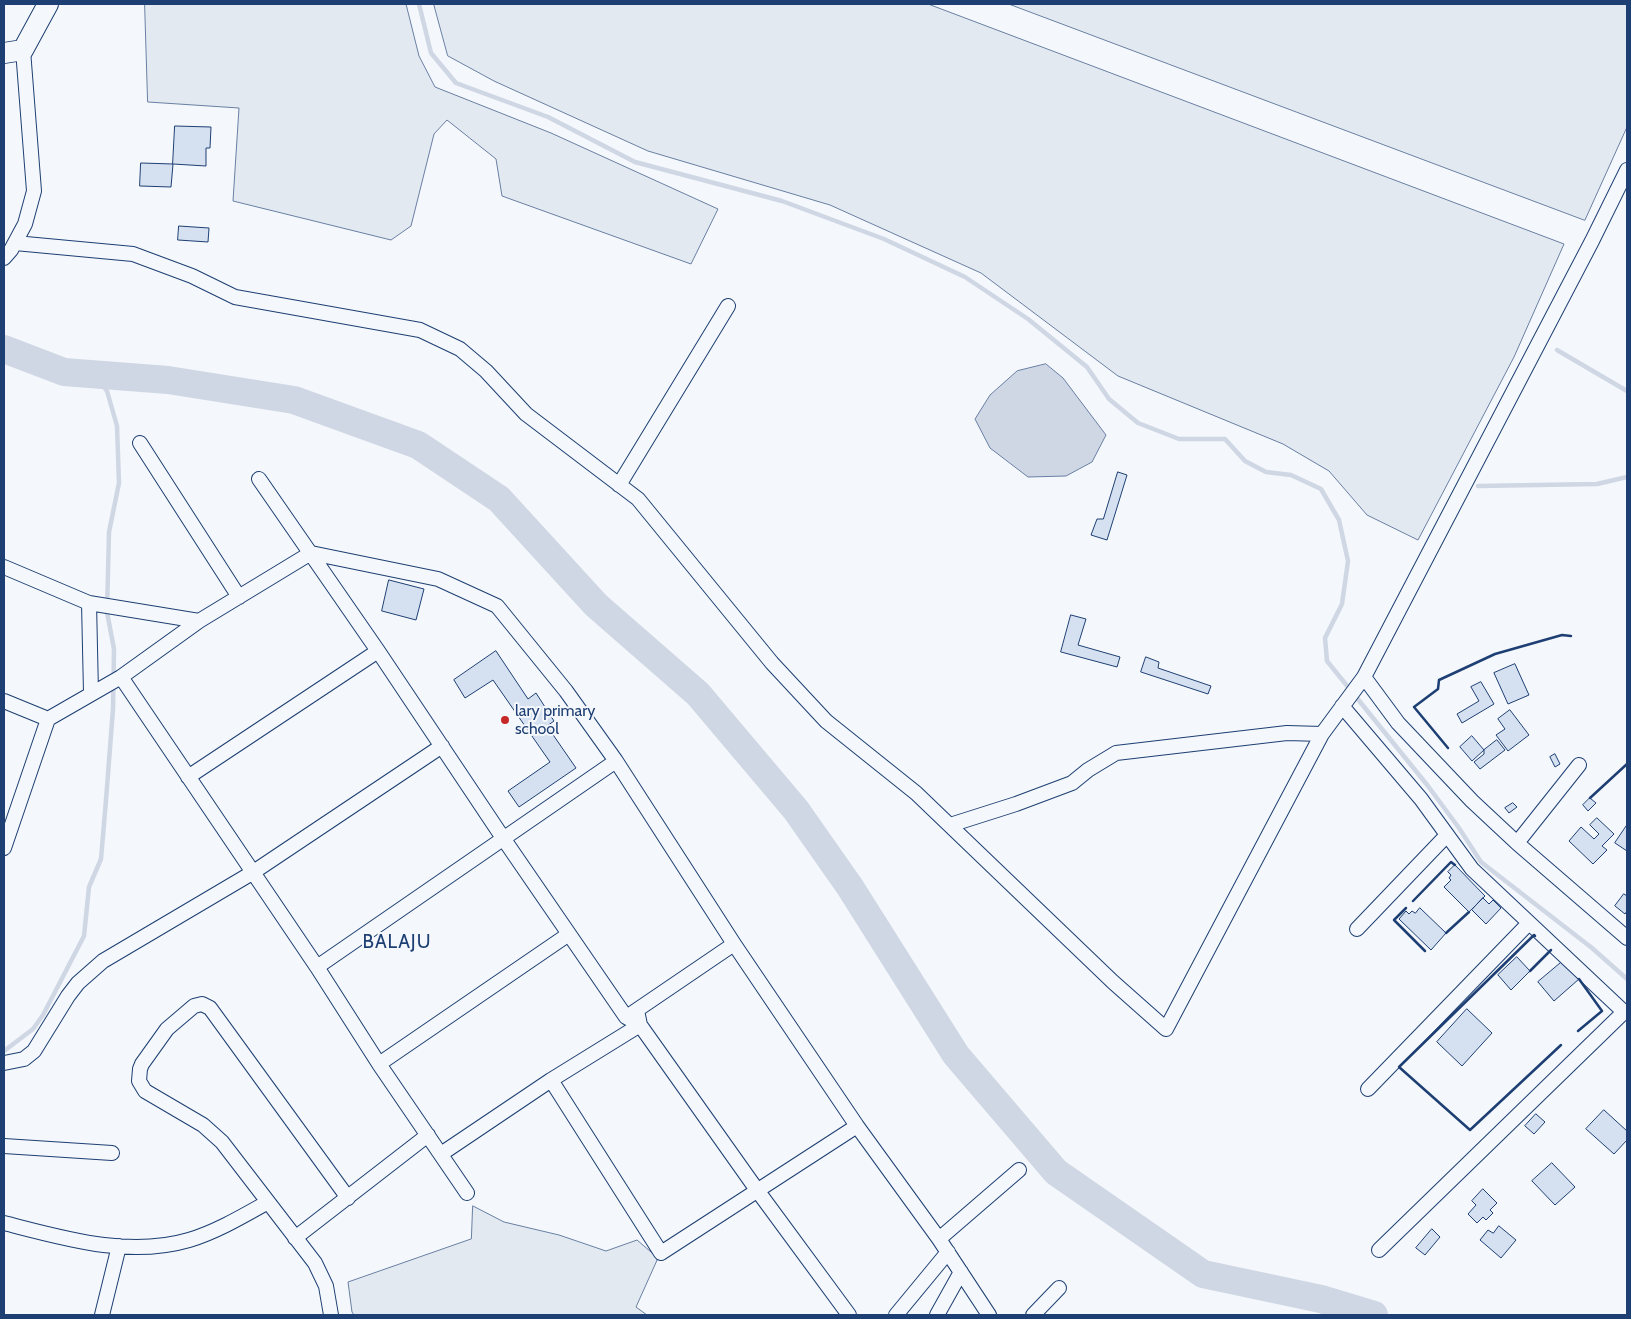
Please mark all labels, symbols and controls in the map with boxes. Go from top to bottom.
place label: lary primary school [515,701,595,739]
marker: lary primary school [499,714,511,726]
district label: BALAJU [362,931,432,953]

